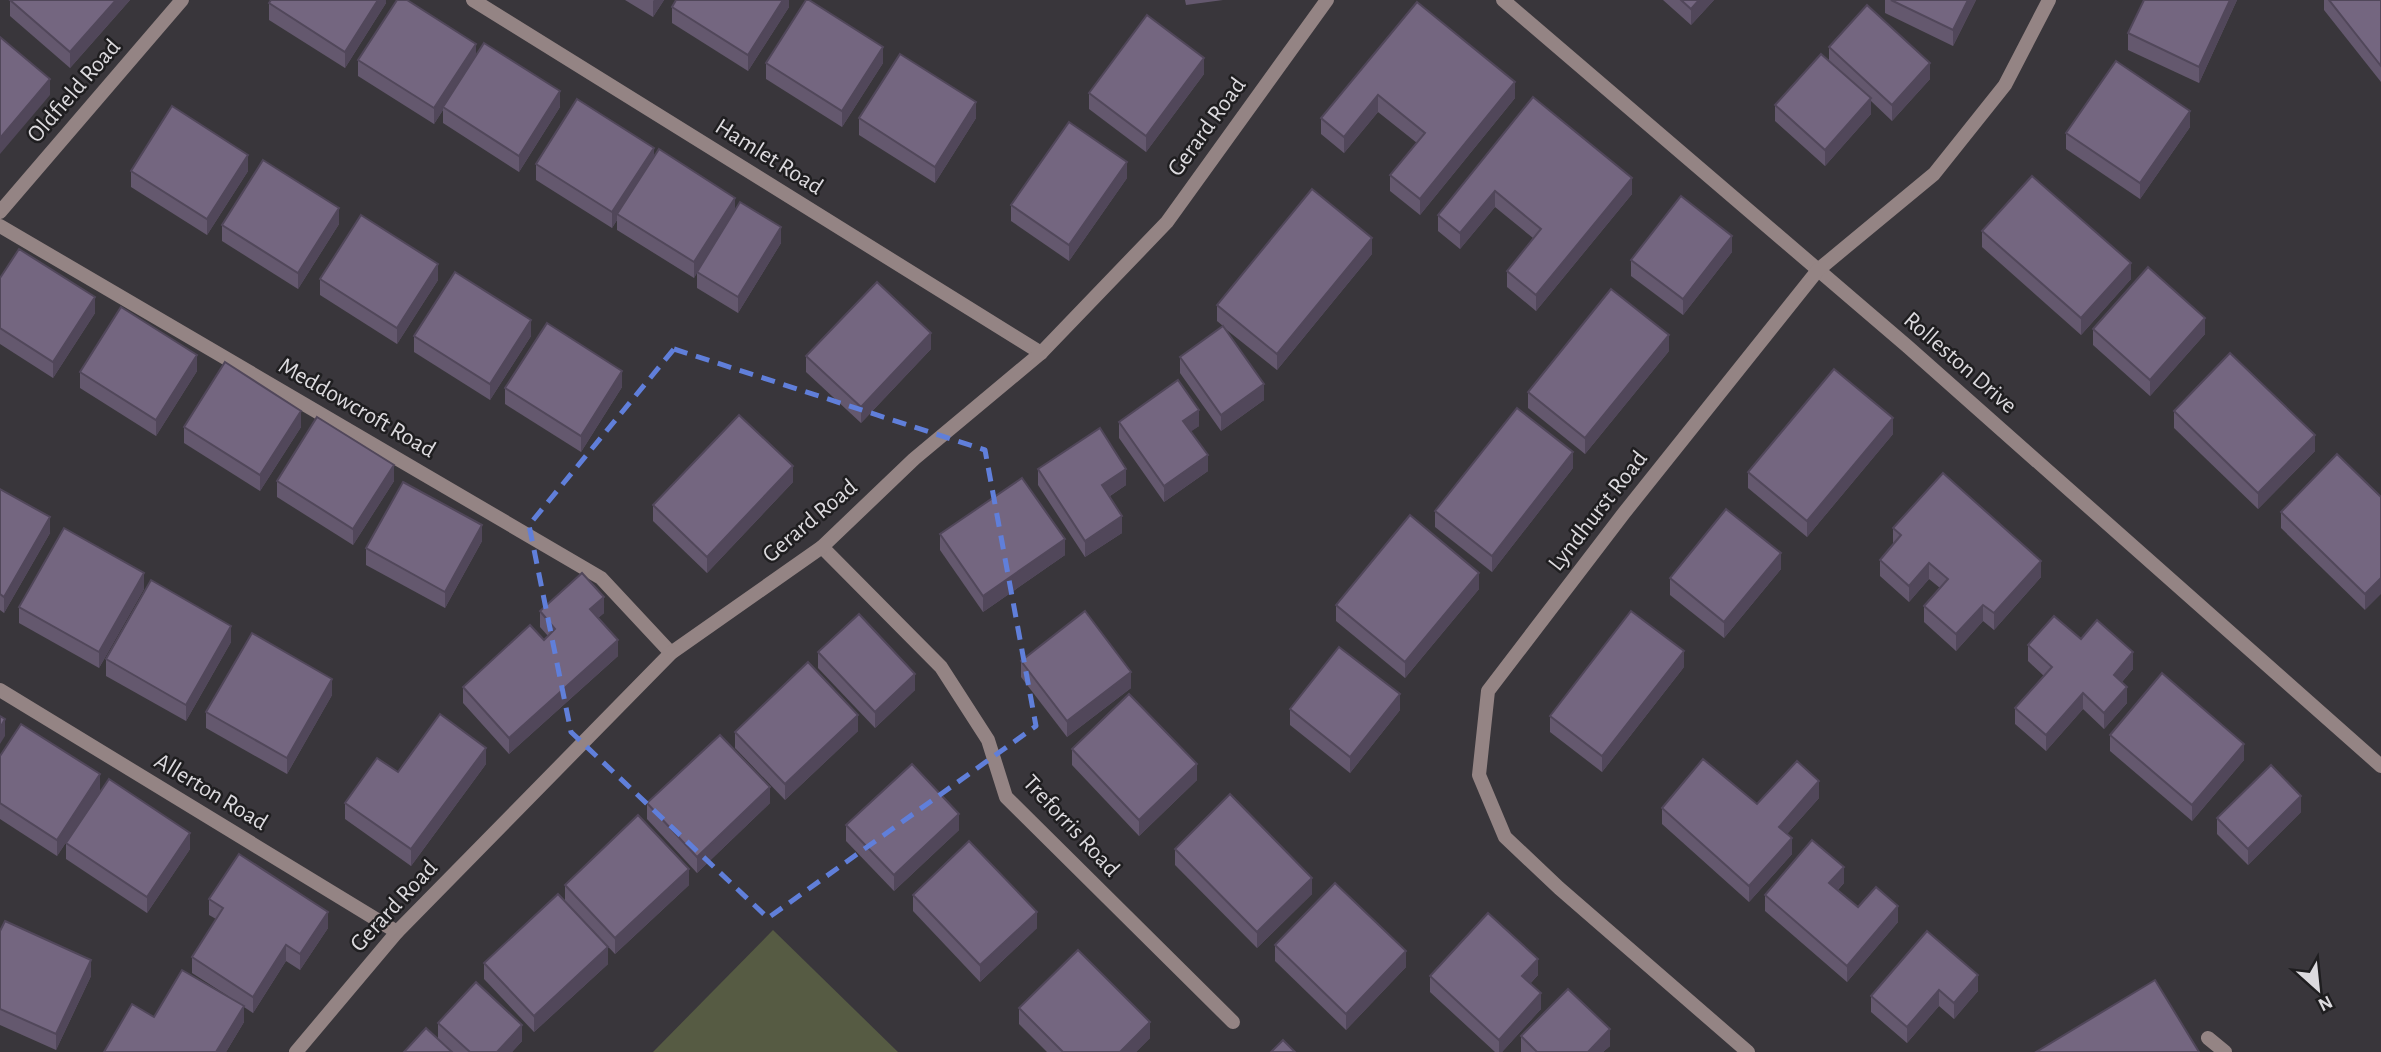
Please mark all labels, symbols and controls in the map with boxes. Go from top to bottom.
street label: Oldfield Road [23,35,125,147]
street label: Gerard Road [1163,73,1251,181]
street label: Hamlet Road [711,114,827,200]
street label: Rolleston Drive [1899,308,2021,418]
street label: Meddowcroft Road [275,353,439,463]
street label: Lyndhurst Road [1544,447,1652,575]
street label: Gerard Road [758,475,862,567]
street label: Allerton Road [150,749,272,835]
street label: Treforris Road [1018,771,1124,881]
street label: Gerard Road [346,856,442,956]
north arrow [2283,954,2353,1024]
text: N [2315,991,2335,1014]

